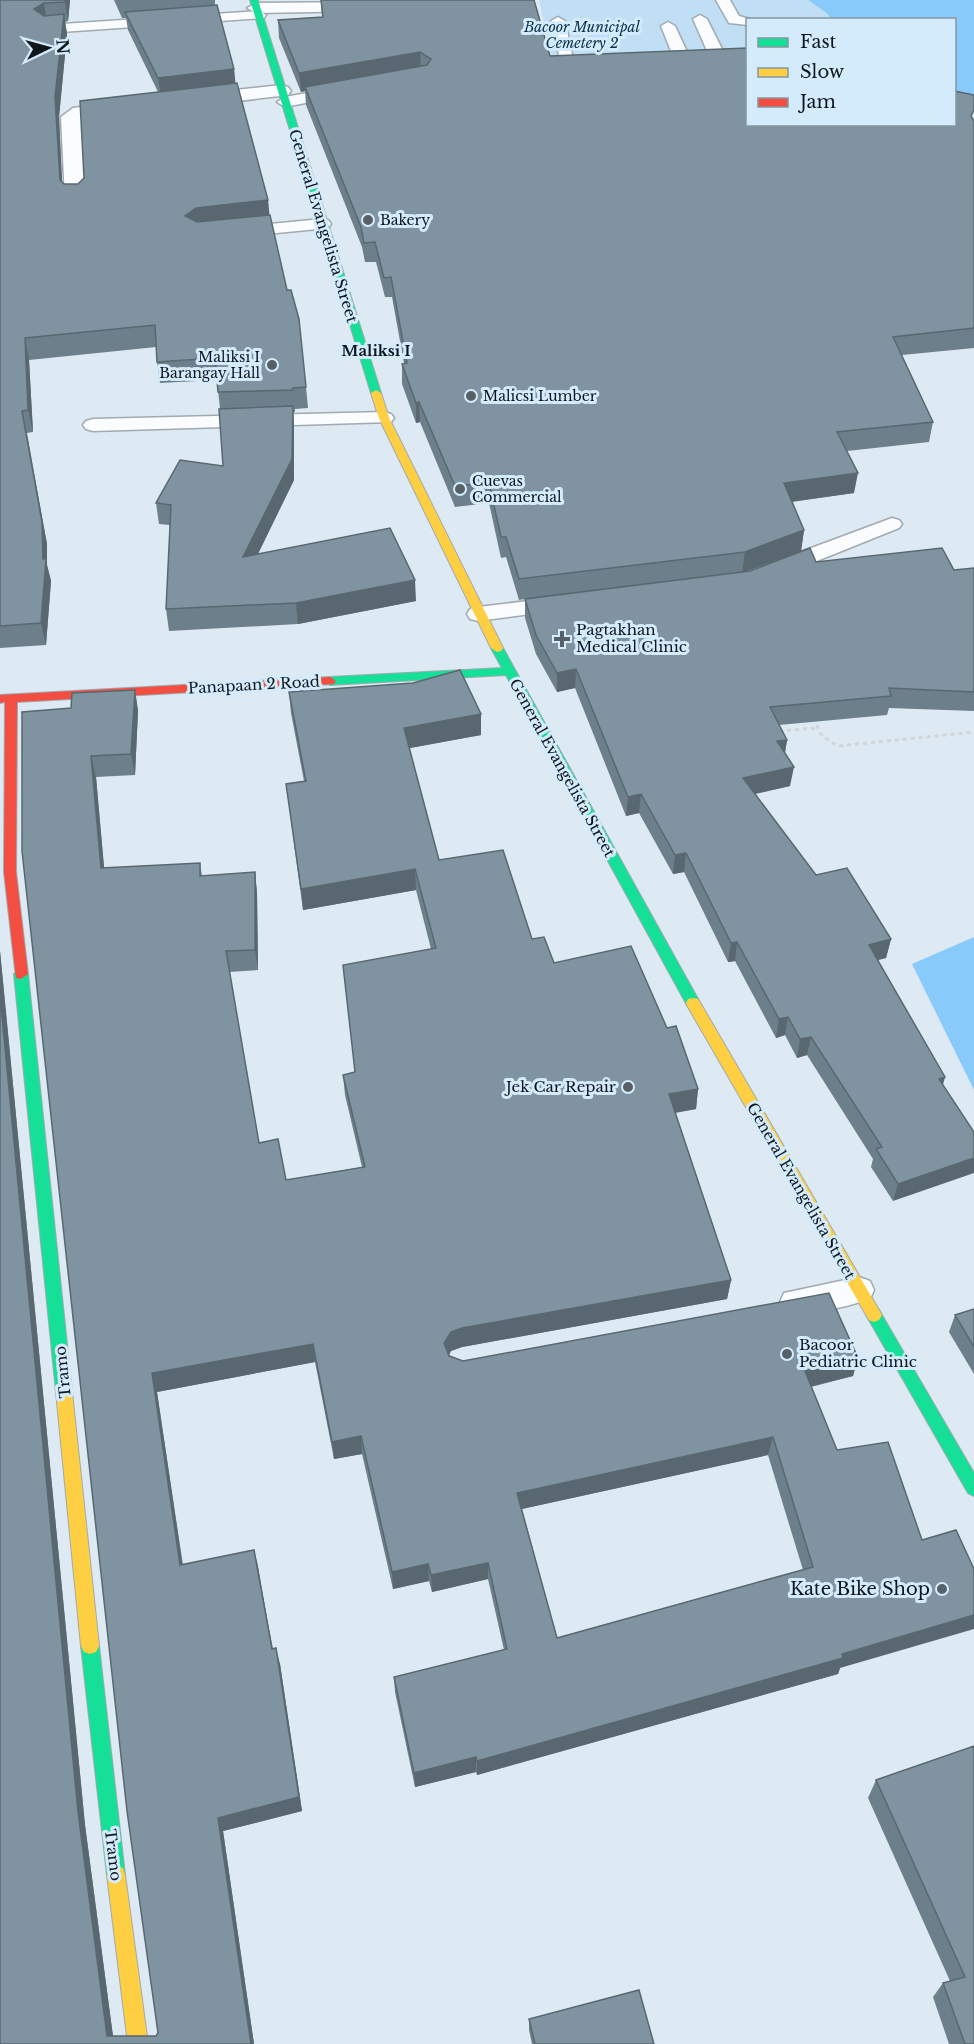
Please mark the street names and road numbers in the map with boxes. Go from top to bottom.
street label: General Evangelista Street [285,127,362,325]
street label: Panapaan 2 Road [188,672,320,697]
street label: General Evangelista Street [505,675,620,861]
street label: General Evangelista Street [743,1099,860,1283]
street label: Tramo [50,1345,75,1399]
street label: Tramo [101,1828,126,1882]

